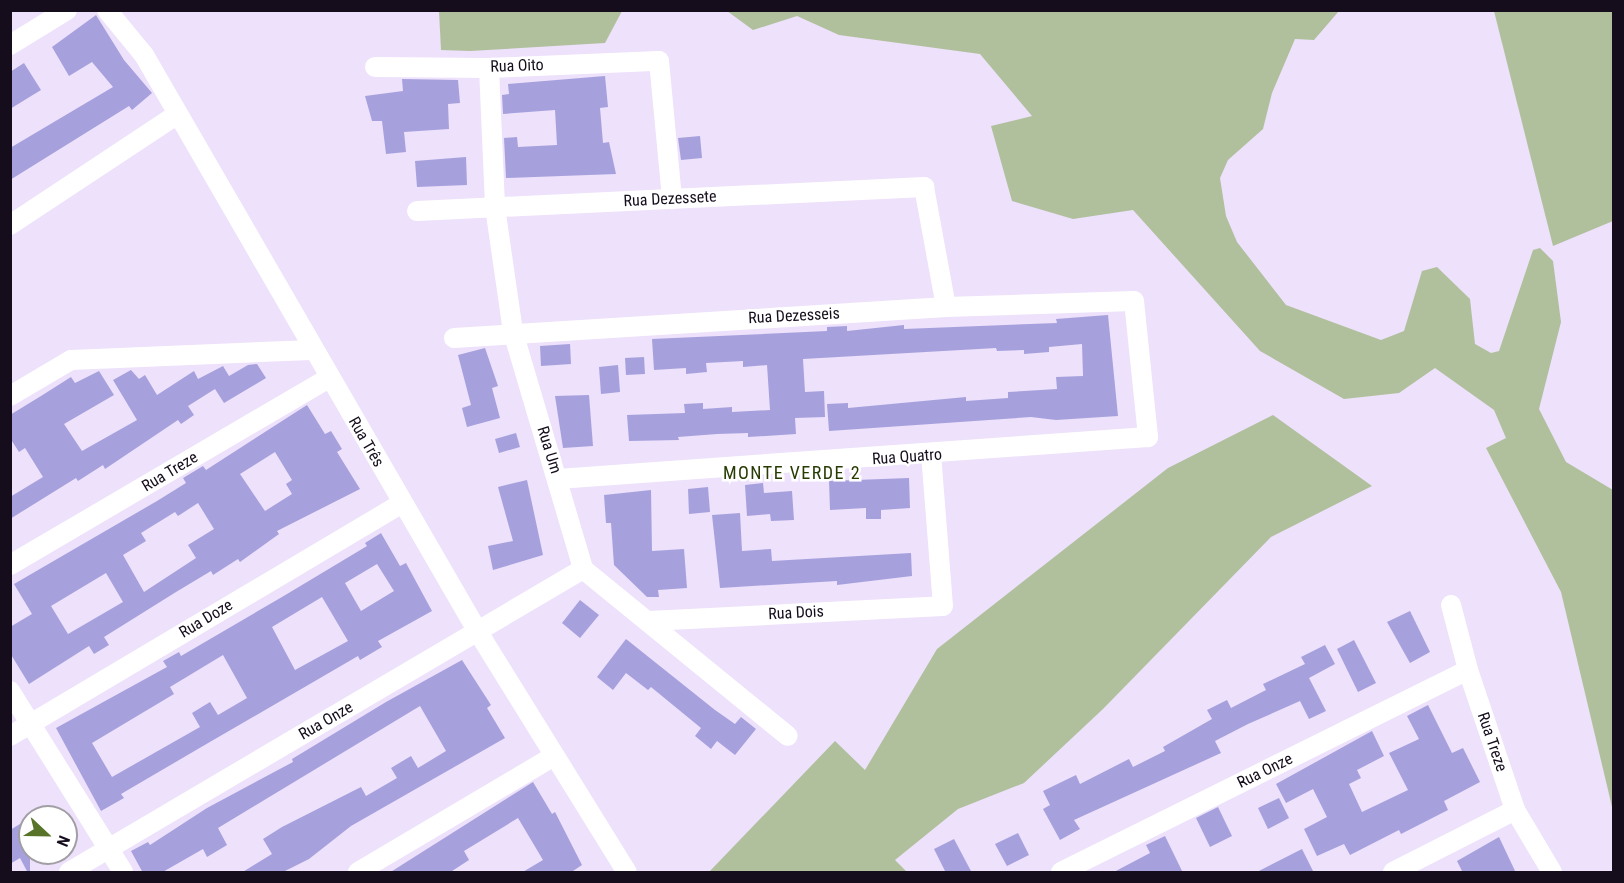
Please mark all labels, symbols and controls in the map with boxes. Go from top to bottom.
street label: Rua Oito [490,55,544,77]
street label: Rua Dezessete [623,187,717,211]
street label: Rua Dezesseis [748,304,840,328]
street label: Rua Três [344,413,388,471]
street label: Rua Um [533,424,565,476]
street label: Rua Quatro [871,445,943,469]
street label: Rua Treze [139,448,201,496]
district label: MONTE VERDE 2 [723,462,861,484]
street label: Rua Doze [176,596,236,642]
street label: Rua Dois [768,602,824,624]
street label: Rua Onze [296,698,356,744]
street label: Rua Treze [1473,710,1511,774]
street label: Rua Onze [1234,749,1296,793]
north arrow [18,805,78,865]
text: N [53,833,74,849]

